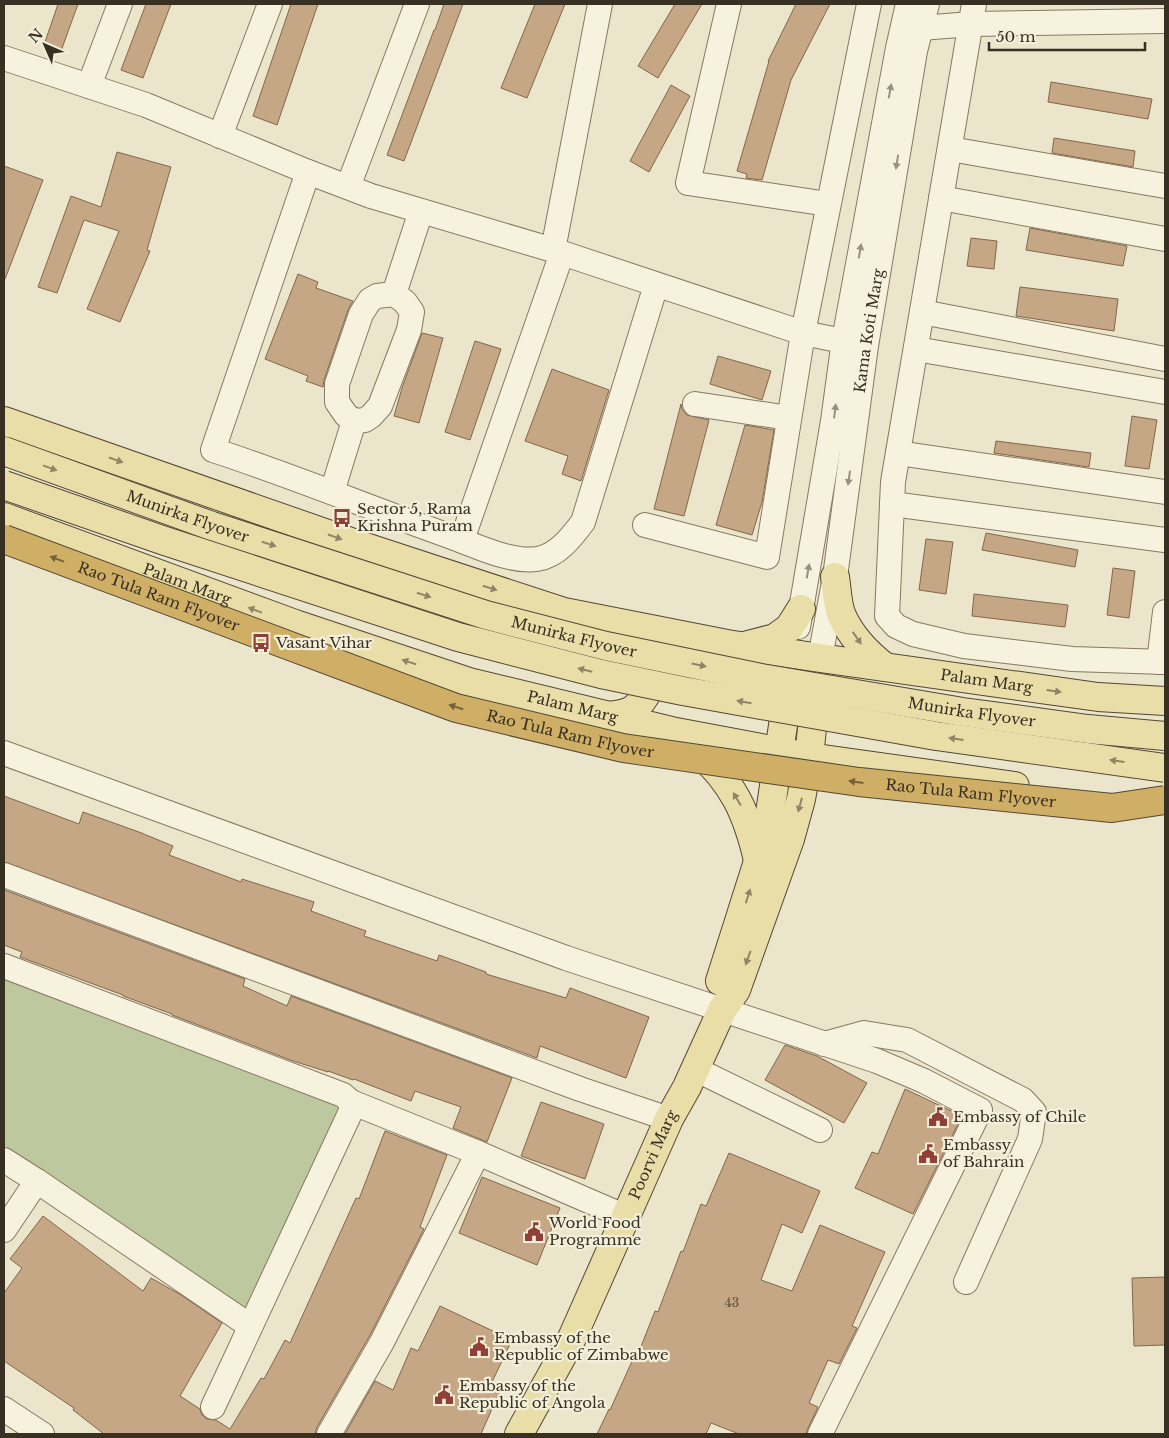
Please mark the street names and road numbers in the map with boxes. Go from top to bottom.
street label: Kama Koti Marg [850,266,888,394]
street label: Munirka Flyover [124,486,252,547]
street label: Rao Tula Ram Flyover [75,557,243,635]
street label: Palam Marg [140,559,235,609]
street label: Munirka Flyover [509,612,639,661]
street label: Palam Marg [939,665,1035,697]
street label: Palam Marg [525,686,621,727]
street label: Munirka Flyover [907,693,1038,731]
street label: Rao Tula Ram Flyover [485,706,656,761]
street label: Rao Tula Ram Flyover [885,775,1058,811]
street label: Poorvi Marg [625,1106,682,1202]

